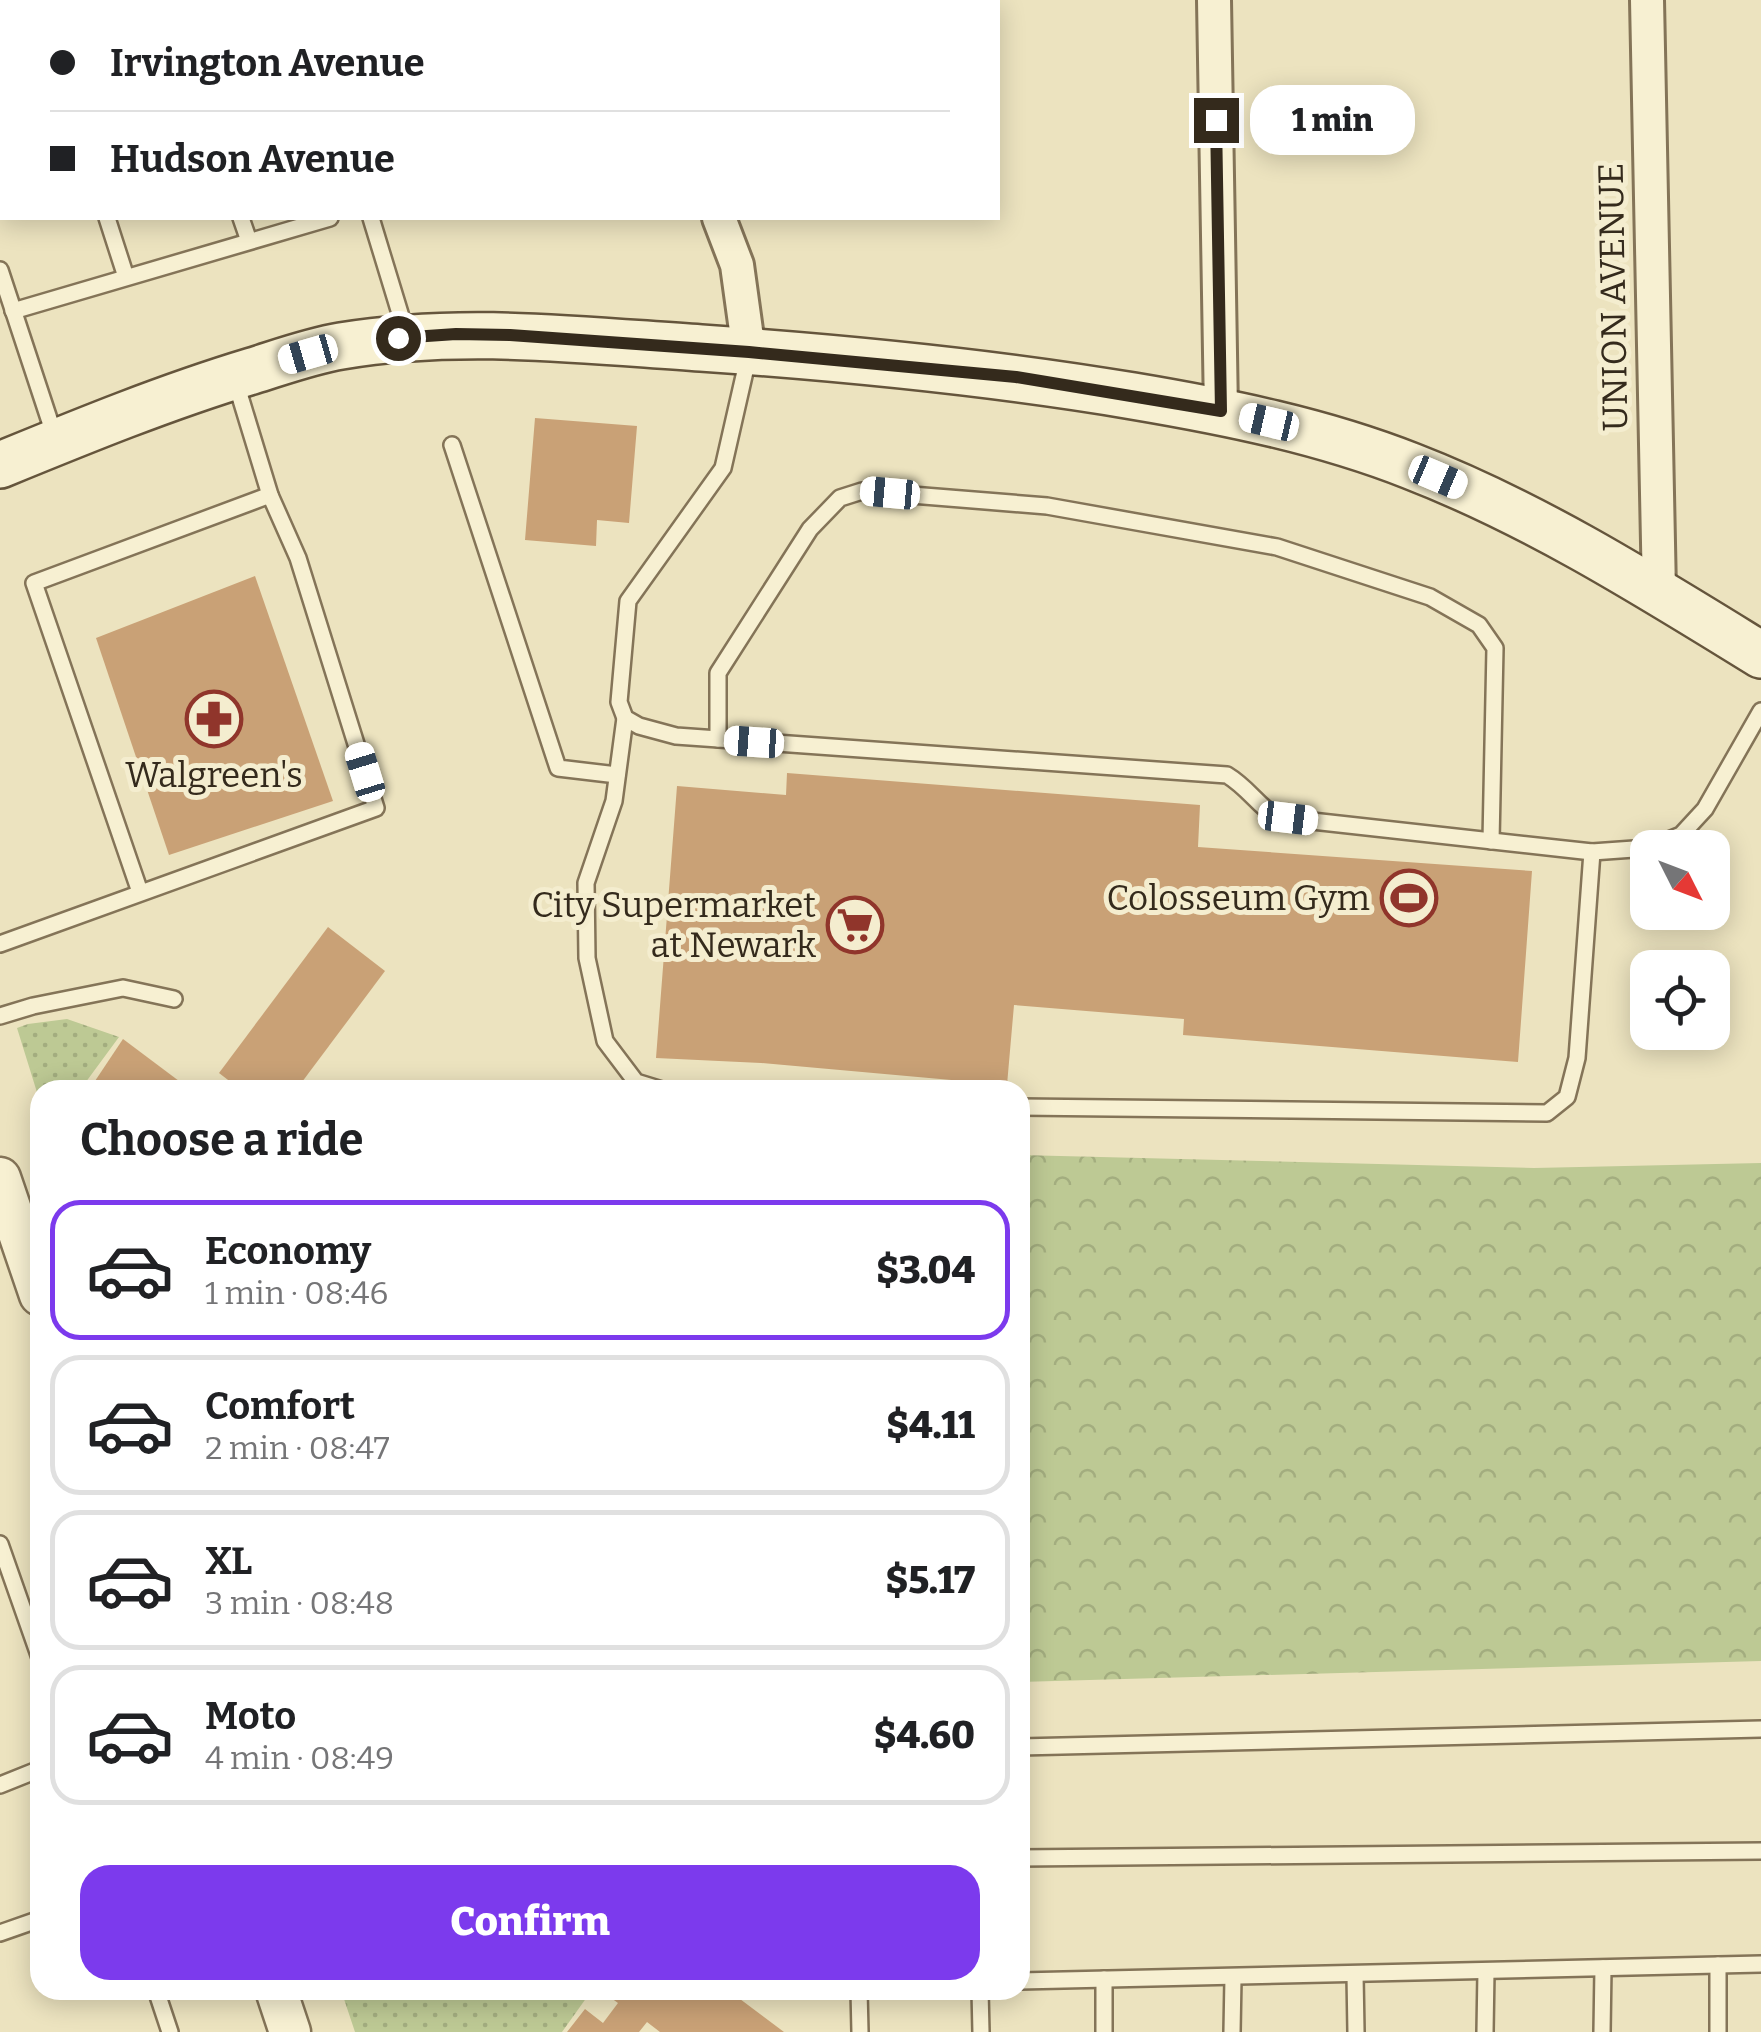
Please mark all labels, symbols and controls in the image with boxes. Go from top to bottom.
text: Irvington Avenue [110,40,425,86]
callout: 1 min [1251,85,1416,155]
route end [1194,98,1239,143]
text: 1 min [1292,101,1373,139]
text: Hudson Avenue [110,136,395,182]
street label: UNION AVENUE [1590,162,1636,432]
route start [376,316,421,361]
car [275,331,341,377]
car [1236,401,1302,443]
car [1405,451,1471,503]
car [859,475,921,511]
pharmacy icon: Walgreen's [184,689,244,749]
car [723,725,785,759]
car [342,739,388,805]
place label: Walgreen's [125,754,303,796]
car [1256,799,1320,837]
north arrow [1630,830,1730,930]
map controls [1630,830,1730,1050]
sports icon: Colosseum Gym [1379,868,1439,928]
place label: Colosseum Gym [1106,877,1370,919]
place label: City Supermarket at Newark [531,884,816,966]
supermarket icon: City Supermarket at Newark [825,895,885,955]
button: locate [1630,950,1730,1050]
text: Choose a ride [80,1113,363,1167]
icon: car [85,1225,175,1315]
text: Economy [205,1228,371,1274]
text: $3.04 [876,1247,975,1293]
text: 1 min · 08:46 [205,1274,388,1312]
icon: car [85,1380,175,1470]
text: Comfort [205,1383,355,1429]
text: $4.11 [886,1402,975,1448]
text: 2 min · 08:47 [205,1429,390,1467]
icon: car [85,1535,175,1625]
text: XL [205,1538,252,1584]
text: $5.17 [885,1557,975,1603]
text: 3 min · 08:48 [205,1584,394,1622]
icon: car [85,1690,175,1780]
text: Moto [205,1693,296,1739]
text: $4.60 [874,1712,975,1758]
text: 4 min · 08:49 [205,1739,394,1777]
button: Confirm [80,1865,980,1980]

